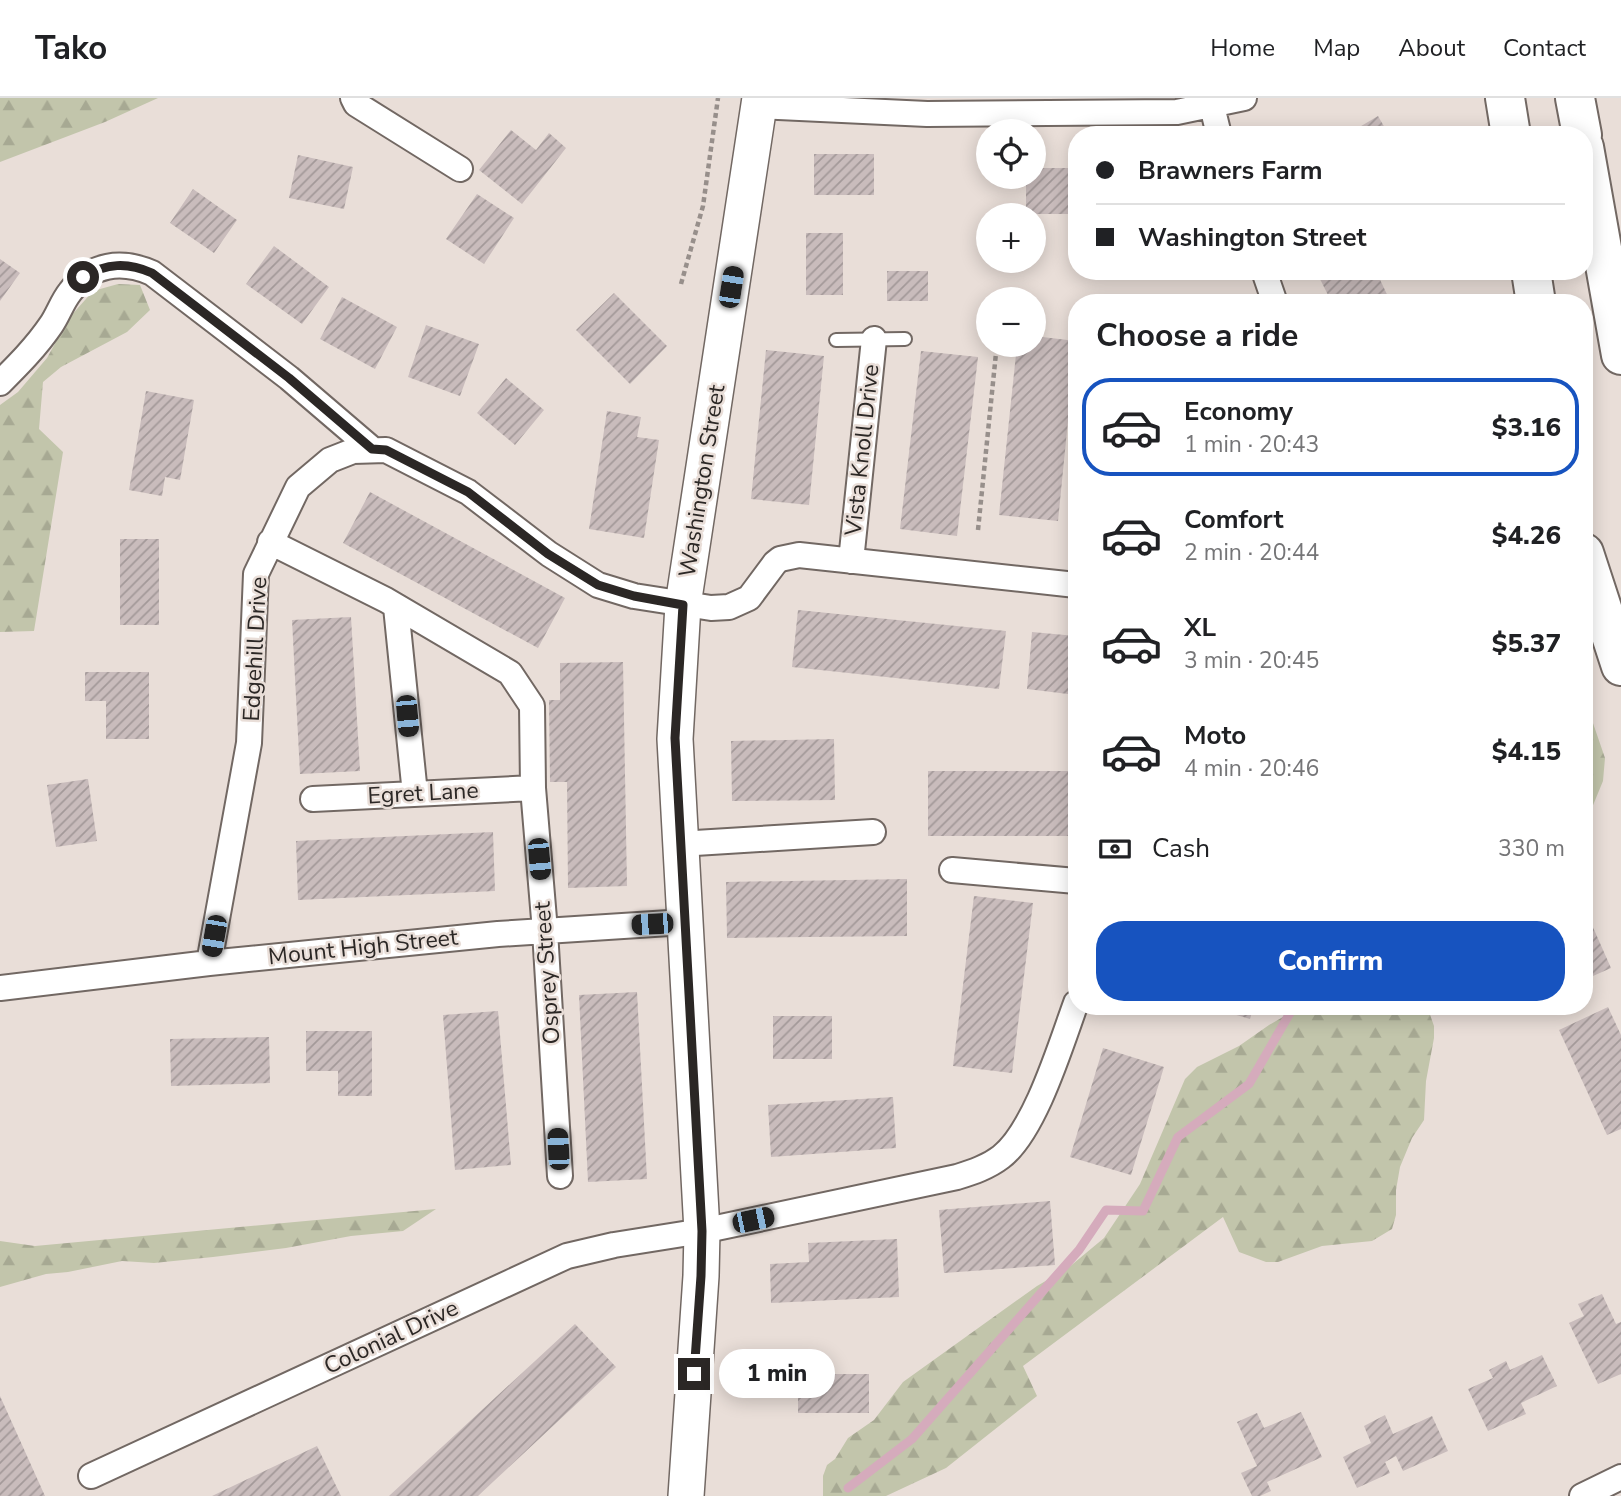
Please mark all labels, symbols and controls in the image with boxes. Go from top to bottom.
text: Tako [35,26,107,71]
text: Home [1210,32,1275,64]
text: Map [1313,32,1360,64]
text: About [1398,32,1465,64]
text: Contact [1503,32,1586,64]
map controls [976,119,1046,357]
button: locate [976,119,1046,189]
text: Brawners Farm [1138,153,1323,188]
button: + [976,203,1046,273]
text: Washington Street [1138,220,1366,255]
route start [67,261,99,293]
car [718,265,745,309]
button: − [976,287,1046,357]
text: Choose a ride [1096,314,1298,357]
street label: Vista Knoll Drive [837,363,886,538]
street label: Washington Street [671,382,733,580]
text: Economy [1184,394,1293,429]
icon: car [1100,396,1163,459]
text: $3.16 [1492,410,1561,445]
text: 1 min · 20:43 [1184,429,1319,460]
text: Comfort [1184,502,1284,537]
icon: car [1100,504,1163,567]
text: $4.26 [1492,518,1561,553]
text: 2 min · 20:44 [1184,537,1319,568]
street label: Edgehill Drive [236,576,274,722]
text: XL [1184,610,1216,645]
icon: car [1100,612,1163,675]
text: $5.37 [1492,626,1561,661]
text: 3 min · 20:45 [1184,645,1319,676]
car [395,694,420,738]
text: Moto [1184,718,1246,753]
icon: car [1100,720,1163,783]
text: $4.15 [1492,734,1561,769]
text: 4 min · 20:46 [1184,753,1319,784]
street label: Egret Lane [367,775,479,811]
icon: cash [1096,830,1134,868]
text: Cash [1152,831,1210,866]
text: 330 m [1498,833,1565,864]
car [527,837,552,881]
street label: Osprey Street [526,900,567,1045]
car [631,912,674,936]
car [201,913,228,959]
button: Confirm [1096,921,1565,1001]
street label: Mount High Street [267,922,460,972]
car [547,1127,570,1171]
car [731,1205,776,1235]
street label: Colonial Drive [319,1292,463,1382]
callout: 1 min [718,1350,834,1398]
route end [678,1358,710,1390]
text: 1 min [747,1358,807,1389]

